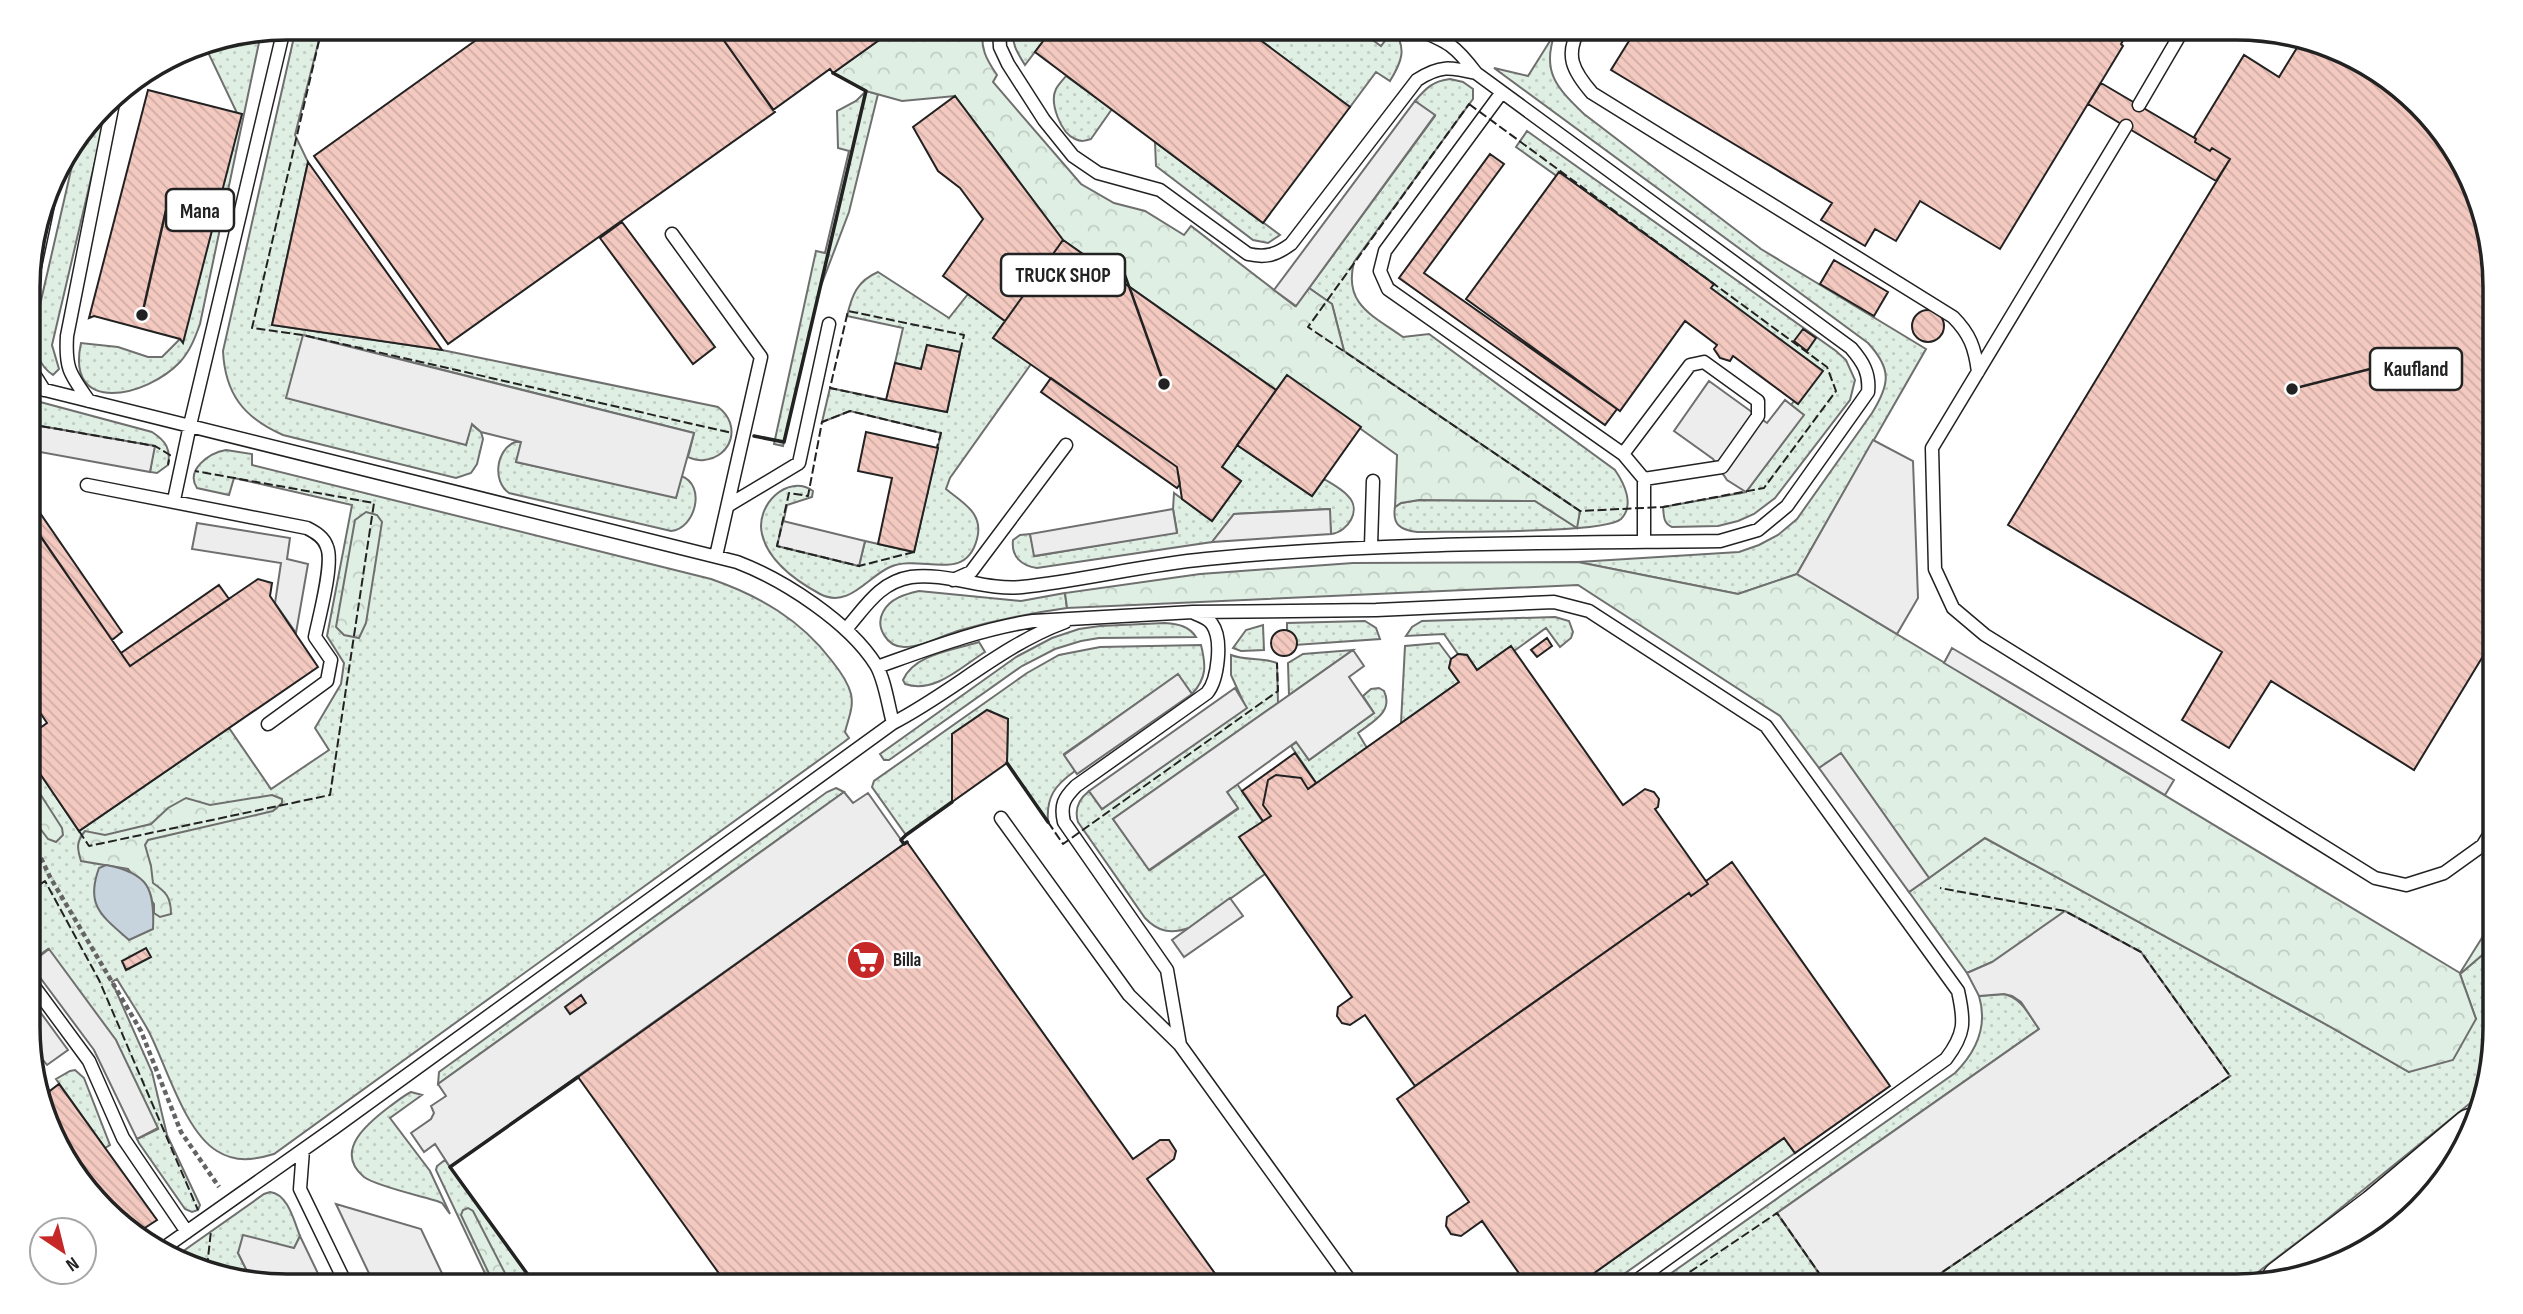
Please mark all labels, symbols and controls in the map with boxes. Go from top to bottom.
callout: Mana [166,189,234,231]
text: Mana [180,199,220,224]
callout: TRUCK SHOP [1001,254,1125,296]
text: TRUCK SHOP [1015,263,1111,288]
callout: Kaufland [2370,348,2462,390]
text: Kaufland [2384,357,2448,382]
supermarket icon: Billa [845,939,887,981]
place label: Billa [893,949,921,972]
north arrow [28,1216,98,1286]
text: N [61,1251,83,1276]

